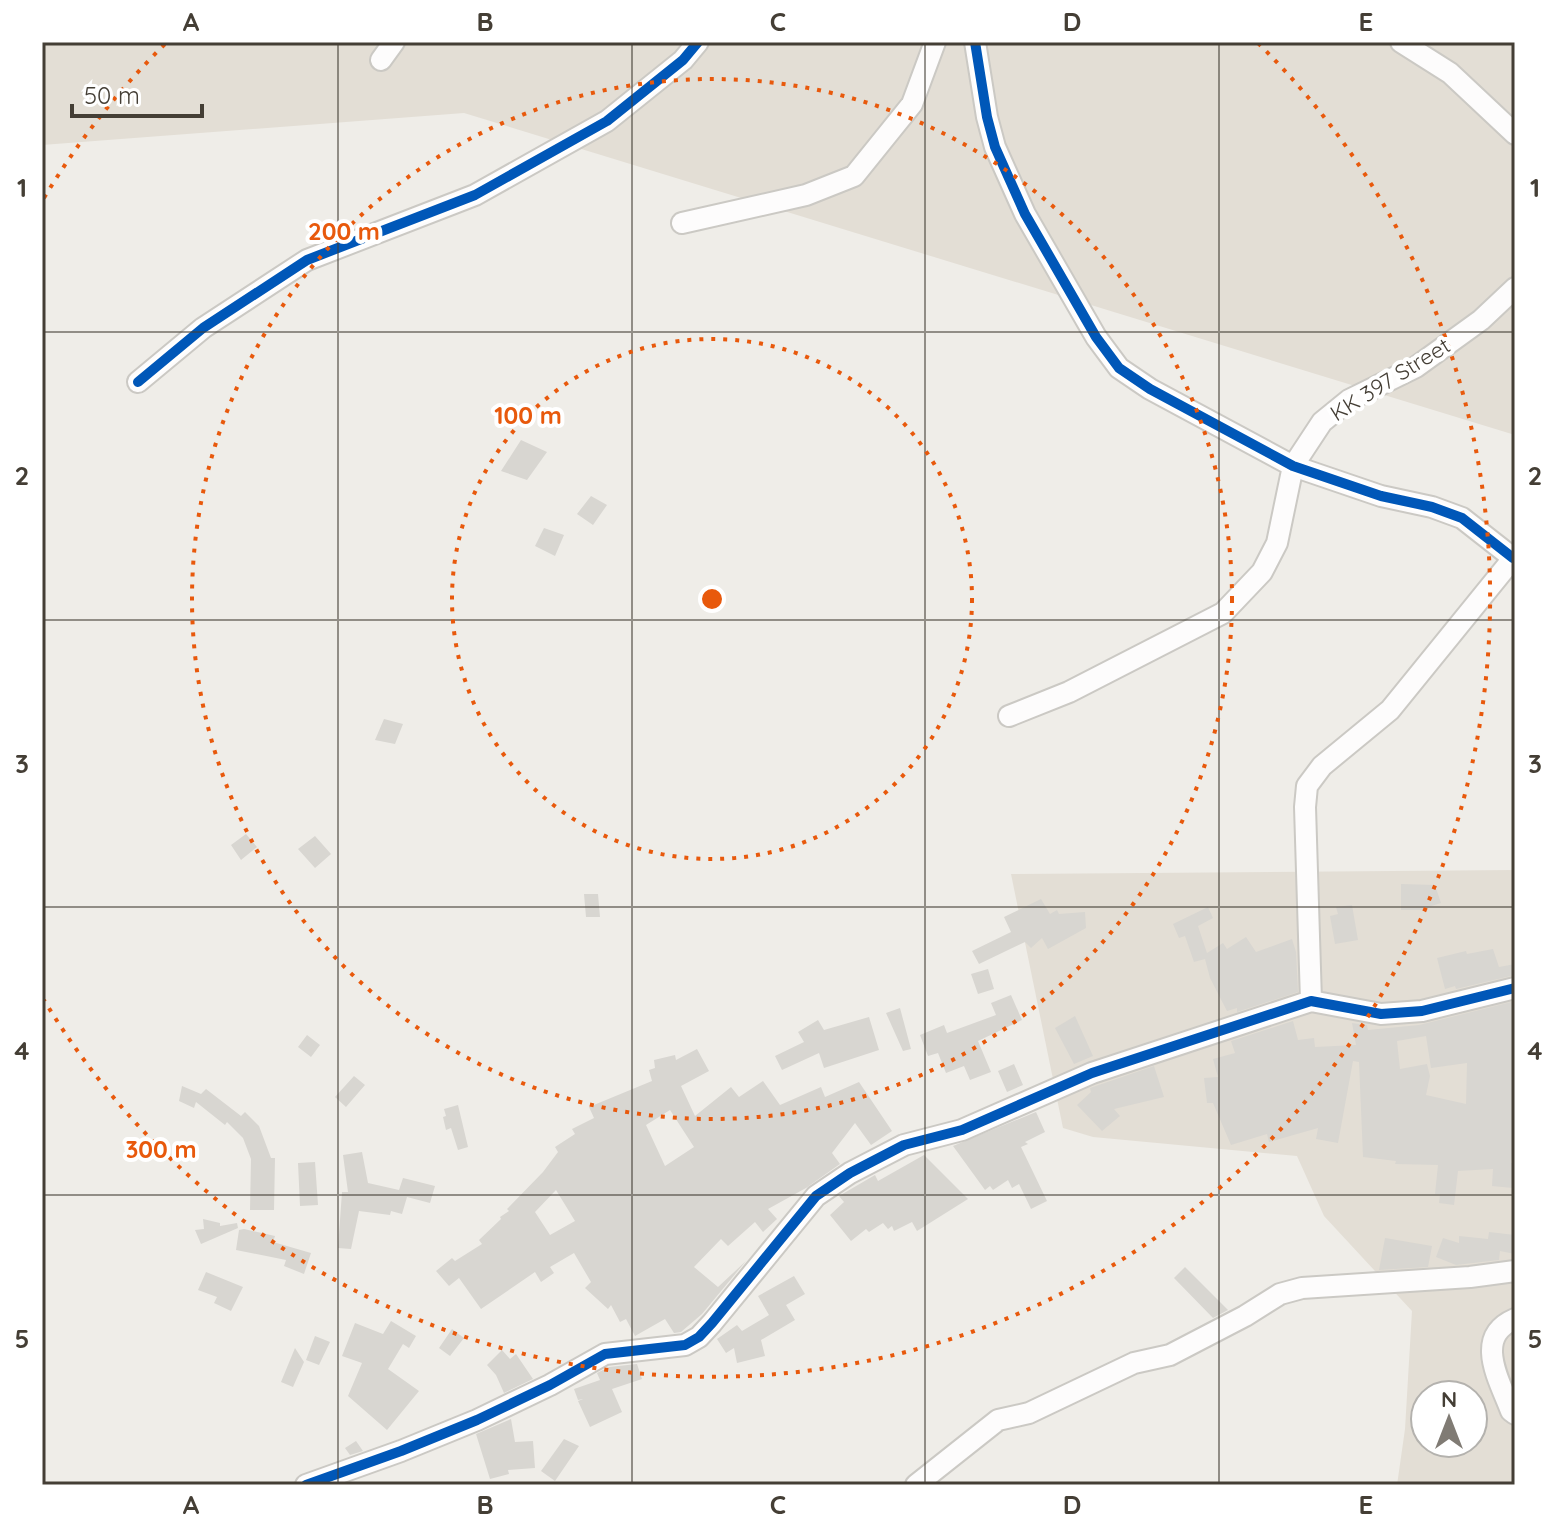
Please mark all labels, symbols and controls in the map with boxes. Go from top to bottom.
text: A [183,5,200,38]
text: B [476,5,494,38]
text: C [770,5,786,38]
text: D [1063,5,1081,38]
text: E [1359,5,1373,38]
scale bar [72,68,202,118]
text: 50 m [84,80,140,110]
text: 1 [17,171,27,204]
text: 1 [1530,171,1540,204]
text: 200 m [308,216,380,246]
street label: KK 397 Street [1325,331,1455,427]
text: 100 m [494,400,562,430]
text: 2 [15,459,29,492]
text: 2 [1528,459,1542,492]
centre of rings [698,585,726,613]
text: 3 [15,747,29,780]
text: 3 [1528,747,1542,780]
text: 4 [14,1034,30,1067]
text: 4 [1527,1034,1543,1067]
text: 300 m [125,1134,197,1164]
text: 5 [15,1322,29,1355]
text: 5 [1528,1322,1542,1355]
north arrow [1409,1379,1489,1459]
text: N [1441,1385,1457,1413]
text: A [183,1488,200,1521]
text: B [476,1488,494,1521]
text: C [770,1488,786,1521]
text: D [1063,1488,1081,1521]
text: E [1359,1488,1373,1521]

